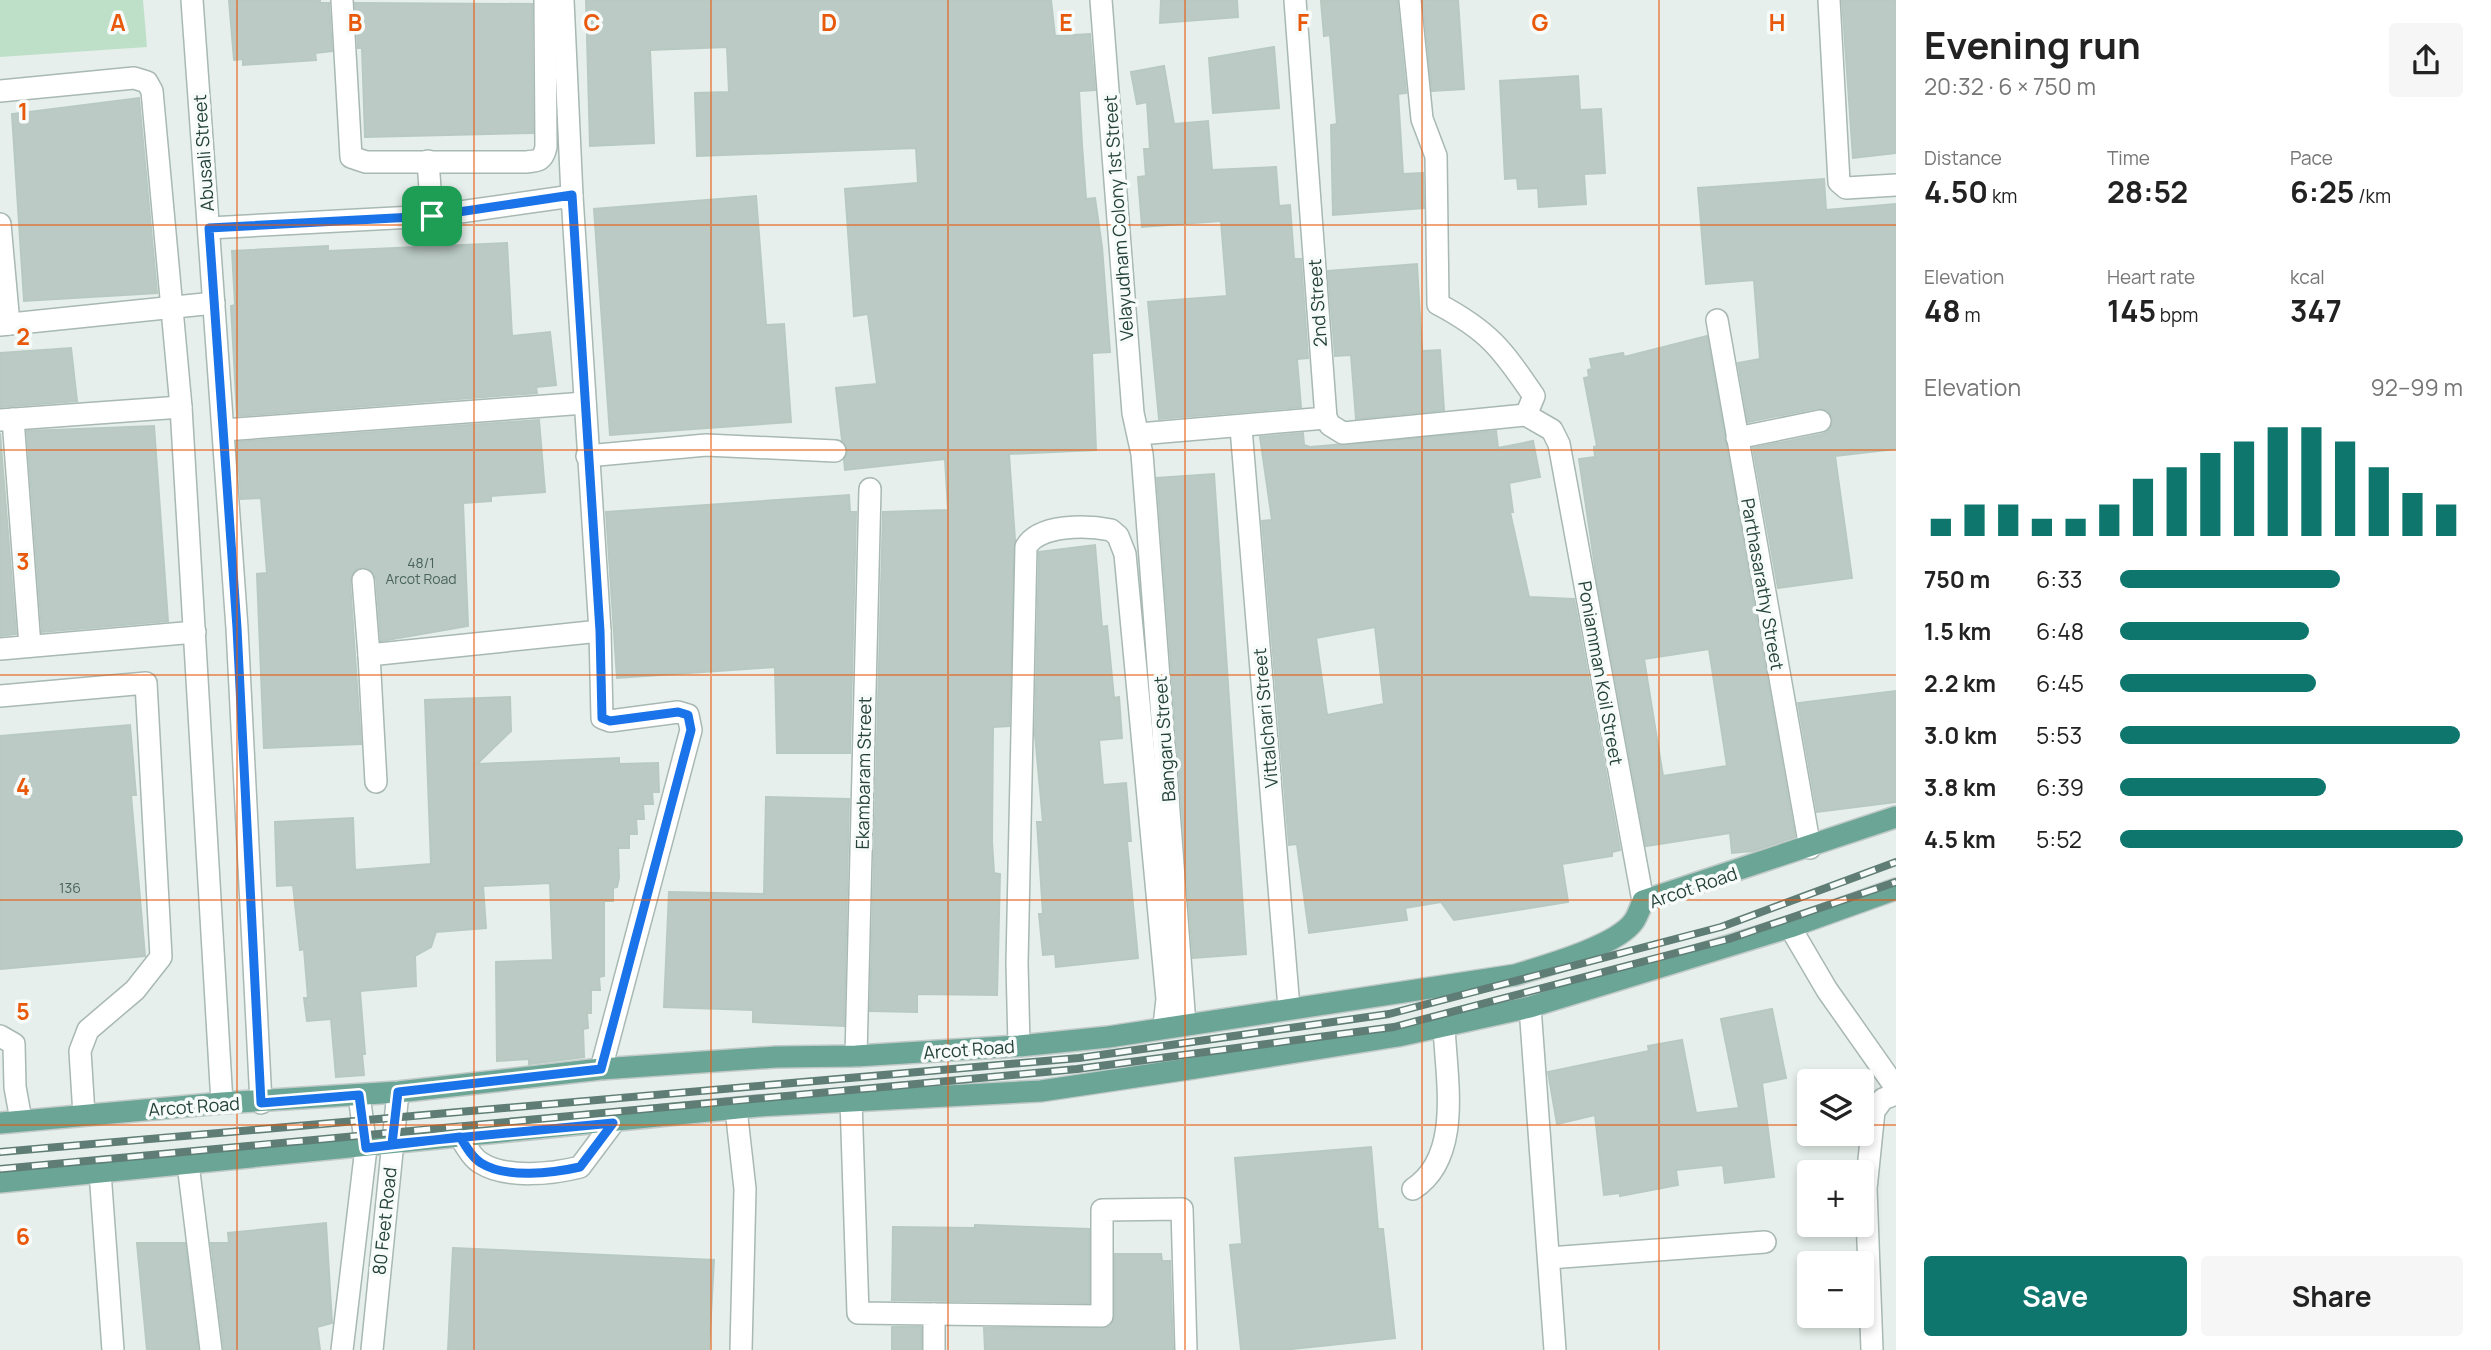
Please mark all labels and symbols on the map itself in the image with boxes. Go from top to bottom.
text: A [110,6,126,38]
text: B [348,6,362,38]
text: C [584,6,601,38]
text: D [821,6,837,38]
text: E [1059,6,1073,38]
text: F [1297,6,1309,38]
text: G [1532,6,1549,38]
text: H [1769,6,1785,38]
street label: Abusali Street [187,94,219,212]
street label: Velayudham Colony 1st Street [1097,94,1139,342]
text: 1 [18,95,28,127]
pin [402,186,462,246]
street label: 2nd Street [1302,258,1332,348]
text: 2 [16,320,30,352]
street label: Parthasarathy Street [1736,496,1790,672]
text: 3 [16,545,30,577]
house number: 48/1 Arcot Road [385,553,457,588]
street label: Poniamman Koil Street [1573,579,1629,767]
street label: Vittalchari Street [1247,647,1283,789]
street label: Bangaru Street [1148,675,1180,803]
street label: Ekambaram Street [850,696,876,850]
text: 4 [16,770,30,802]
street label: Arcot Road [1646,861,1740,913]
house number: 136 [59,878,81,897]
text: 5 [16,995,30,1027]
street label: Arcot Road [923,1034,1015,1064]
street label: Arcot Road [148,1091,240,1121]
street label: 80 Feet Road [366,1166,402,1276]
text: 6 [16,1220,30,1252]

